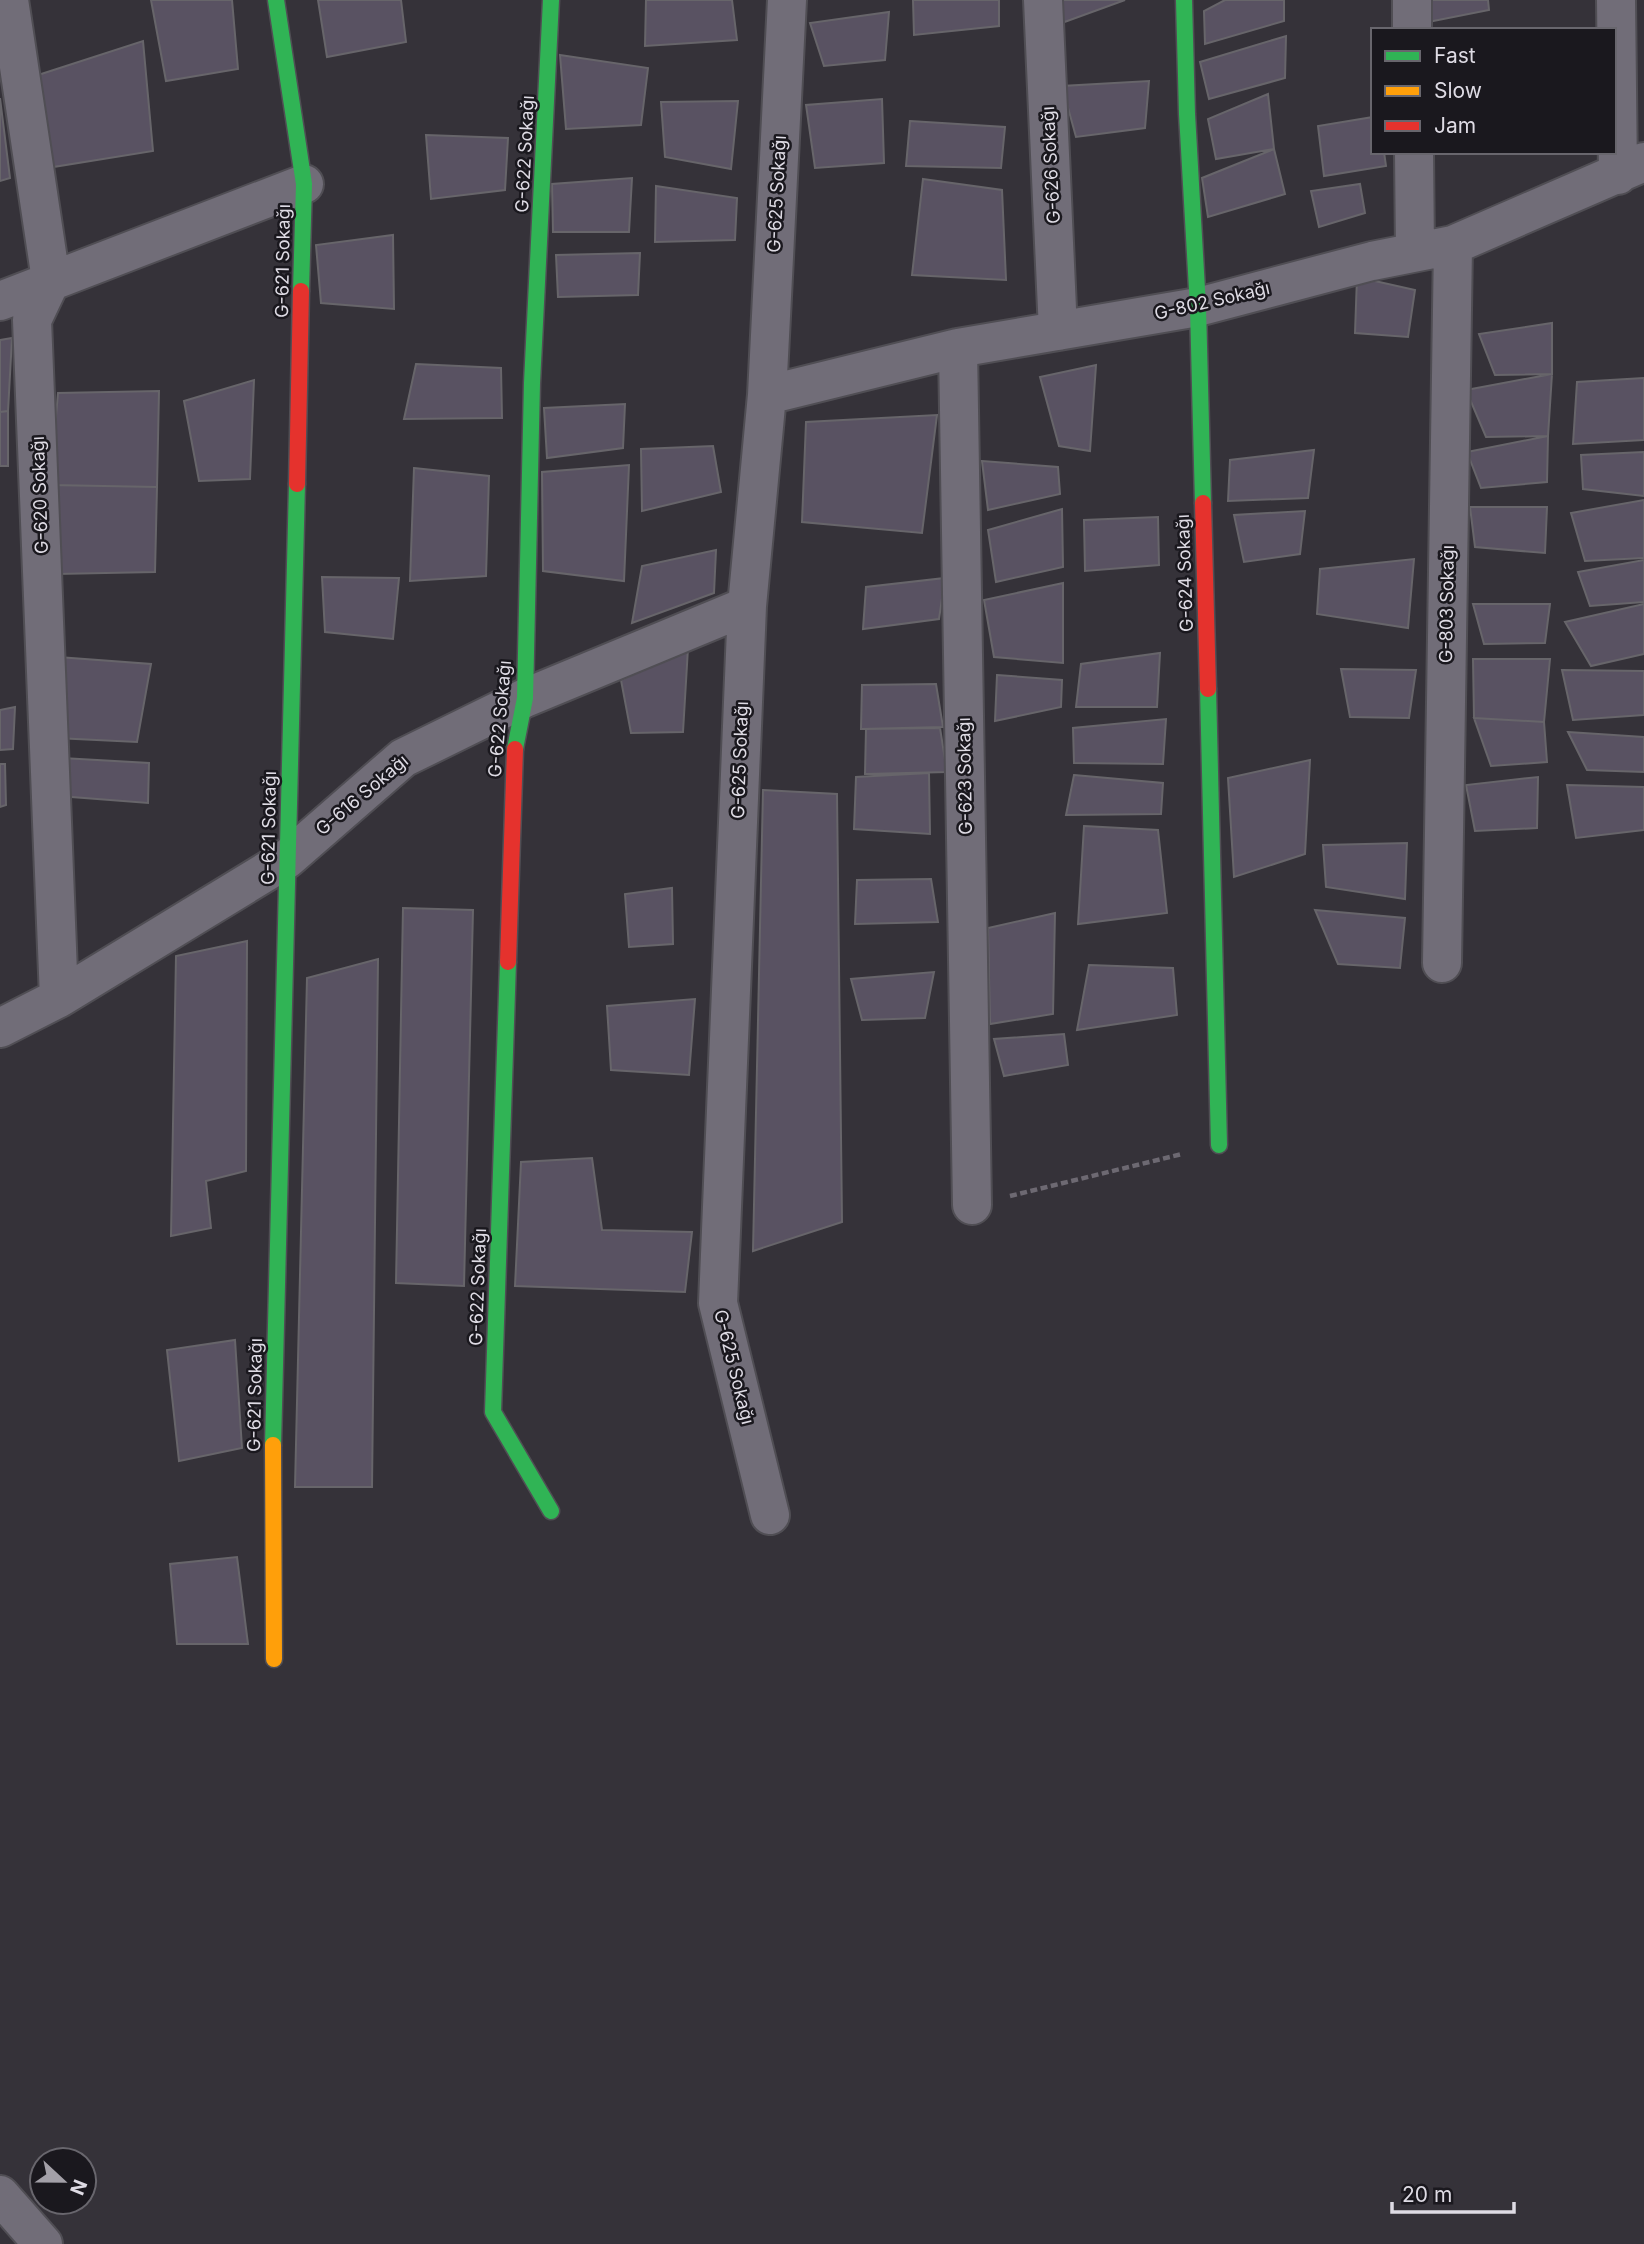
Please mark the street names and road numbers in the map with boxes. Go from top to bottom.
street label: G-622 Sokağı [511,95,538,213]
street label: G-626 Sokağı [1037,106,1064,224]
street label: G-625 Sokağı [763,135,790,253]
street label: G-621 Sokağı [271,204,294,318]
street label: G-802 Sokağı [1152,277,1272,324]
street label: G-620 Sokağı [27,436,52,554]
street label: G-624 Sokağı [1172,514,1197,632]
street label: G-803 Sokağı [1435,545,1458,663]
street label: G-622 Sokağı [484,659,515,778]
street label: G-625 Sokağı [727,701,752,819]
street label: G-623 Sokağı [953,717,976,835]
street label: G-616 Sokağı [311,750,412,839]
street label: G-621 Sokağı [257,771,280,885]
street label: G-622 Sokağı [465,1228,490,1346]
street label: G-625 Sokağı [710,1307,759,1426]
street label: G-621 Sokağı [243,1338,266,1452]

